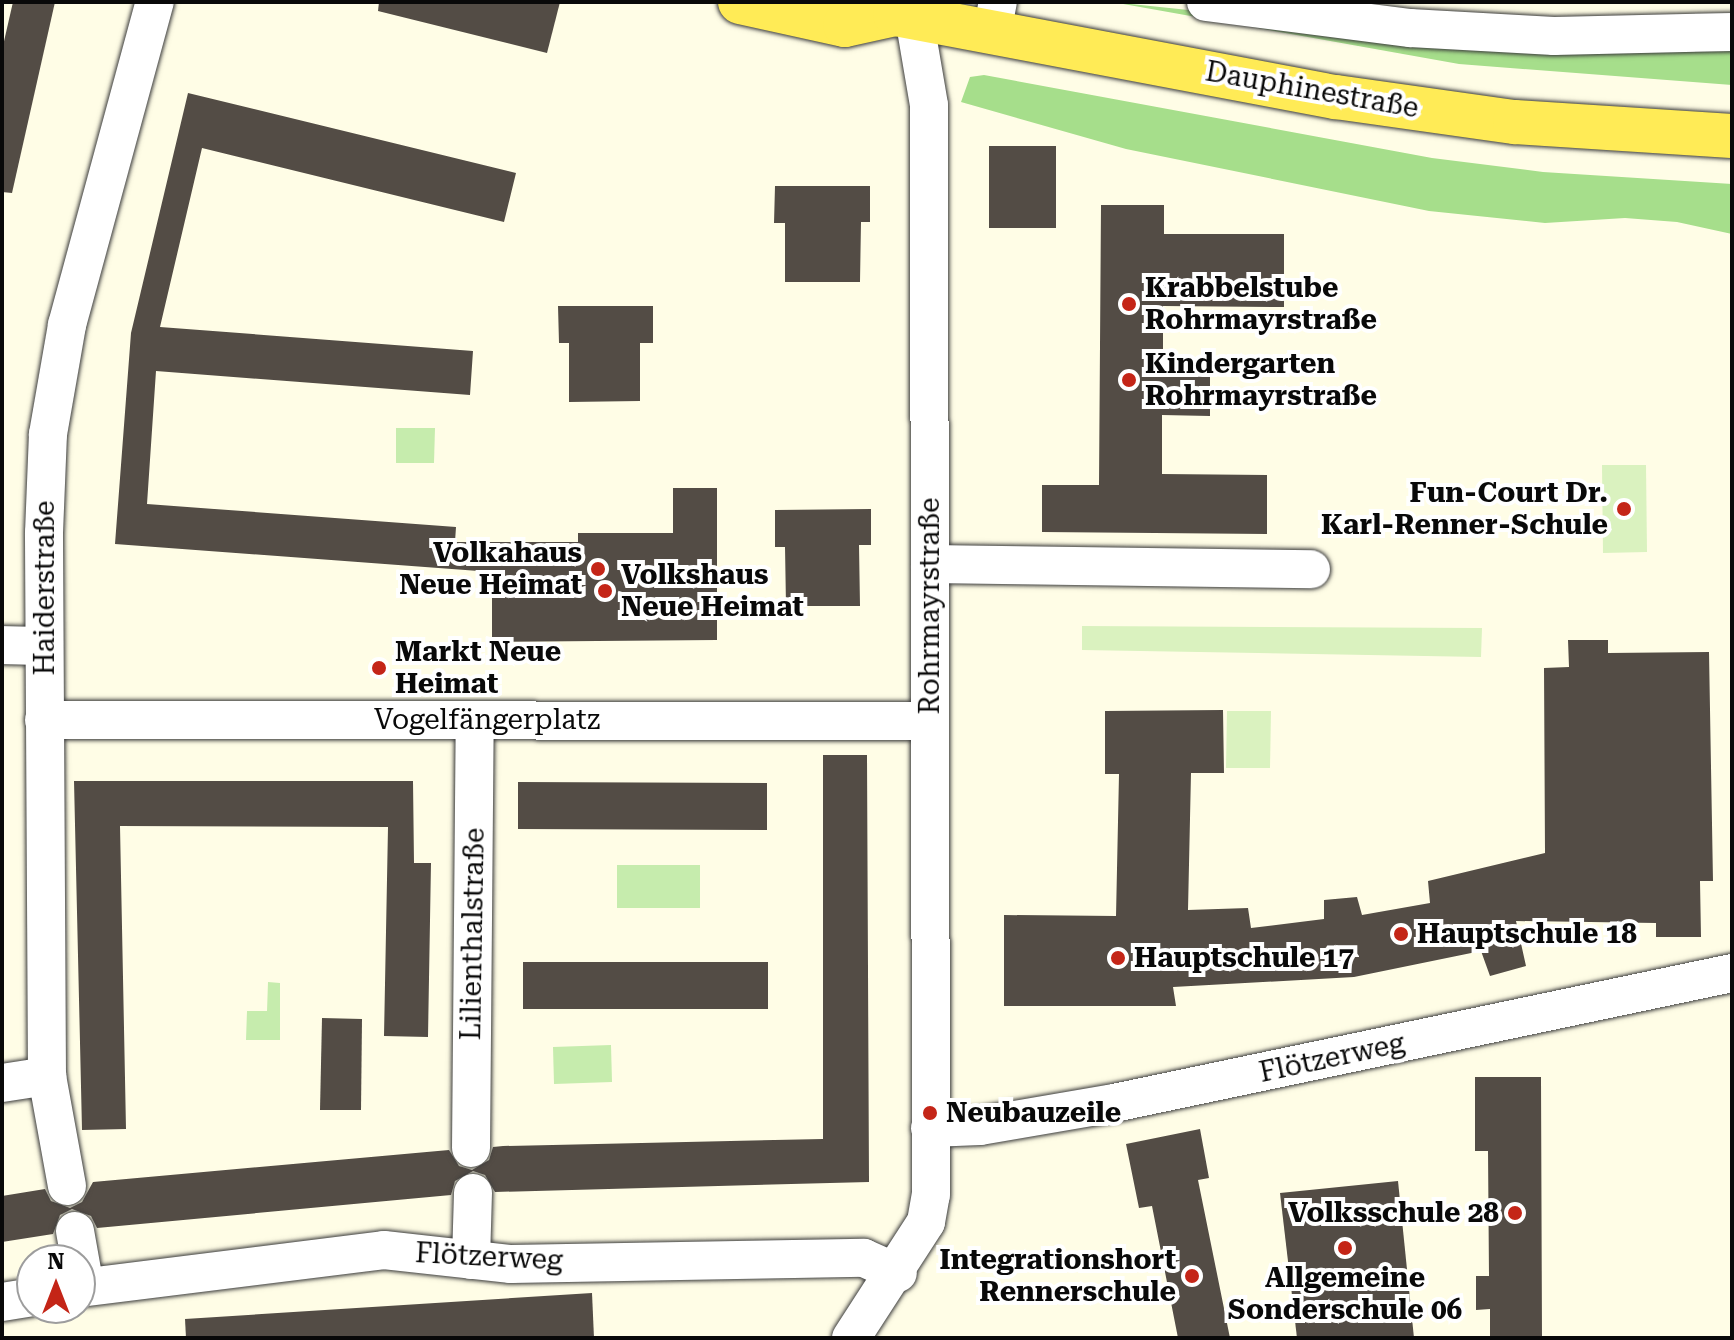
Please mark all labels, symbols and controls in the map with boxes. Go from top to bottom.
street label: Dauphinestraße [1203,55,1421,125]
place label: Krabbelstube Rohrmayrstraße [1145,271,1377,337]
marker: Krabbelstube Rohrmayrstraße [1120,295,1138,313]
place label: Kindergarten Rohrmayrstraße [1145,347,1377,413]
marker: Kindergarten Rohrmayrstraße [1120,371,1138,389]
place label: Fun-Court Dr. Karl-Renner-Schule [1321,476,1608,542]
street label: Rohrmayrstraße [913,498,947,714]
marker: Fun-Court Dr. Karl-Renner-Schule [1615,500,1633,518]
street label: Haiderstraße [28,501,62,675]
place label: Volkahaus Neue Heimat [399,536,582,602]
place label: Volkshaus Neue Heimat [621,558,804,624]
marker: Volkahaus Neue Heimat [589,560,607,578]
marker: Volkshaus Neue Heimat [596,582,614,600]
place label: Markt Neue Heimat [395,635,561,701]
marker: Markt Neue Heimat [370,659,388,677]
street label: Vogelfängerplatz [374,703,600,737]
street label: Lilienthalstraße [454,827,492,1041]
place label: Hauptschule 18 [1417,917,1637,951]
marker: Hauptschule 18 [1392,925,1410,943]
place label: Hauptschule 17 [1134,941,1354,975]
marker: Hauptschule 17 [1109,949,1127,967]
street label: Flötzerweg [1256,1026,1408,1090]
place label: Neubauzeile [946,1096,1121,1130]
marker: Neubauzeile [921,1104,939,1122]
place label: Volksschule 28 [1288,1196,1499,1230]
marker: Volksschule 28 [1506,1204,1524,1222]
street label: Flötzerweg [414,1236,564,1278]
marker: Allgemeine Sonderschule 06 [1336,1239,1354,1257]
place label: Integrationshort Rennerschule [940,1243,1176,1309]
north arrow [16,1244,96,1324]
text: N [48,1249,64,1274]
place label: Allgemeine Sonderschule 06 [1228,1261,1462,1327]
marker: Integrationshort Rennerschule [1183,1267,1201,1285]

